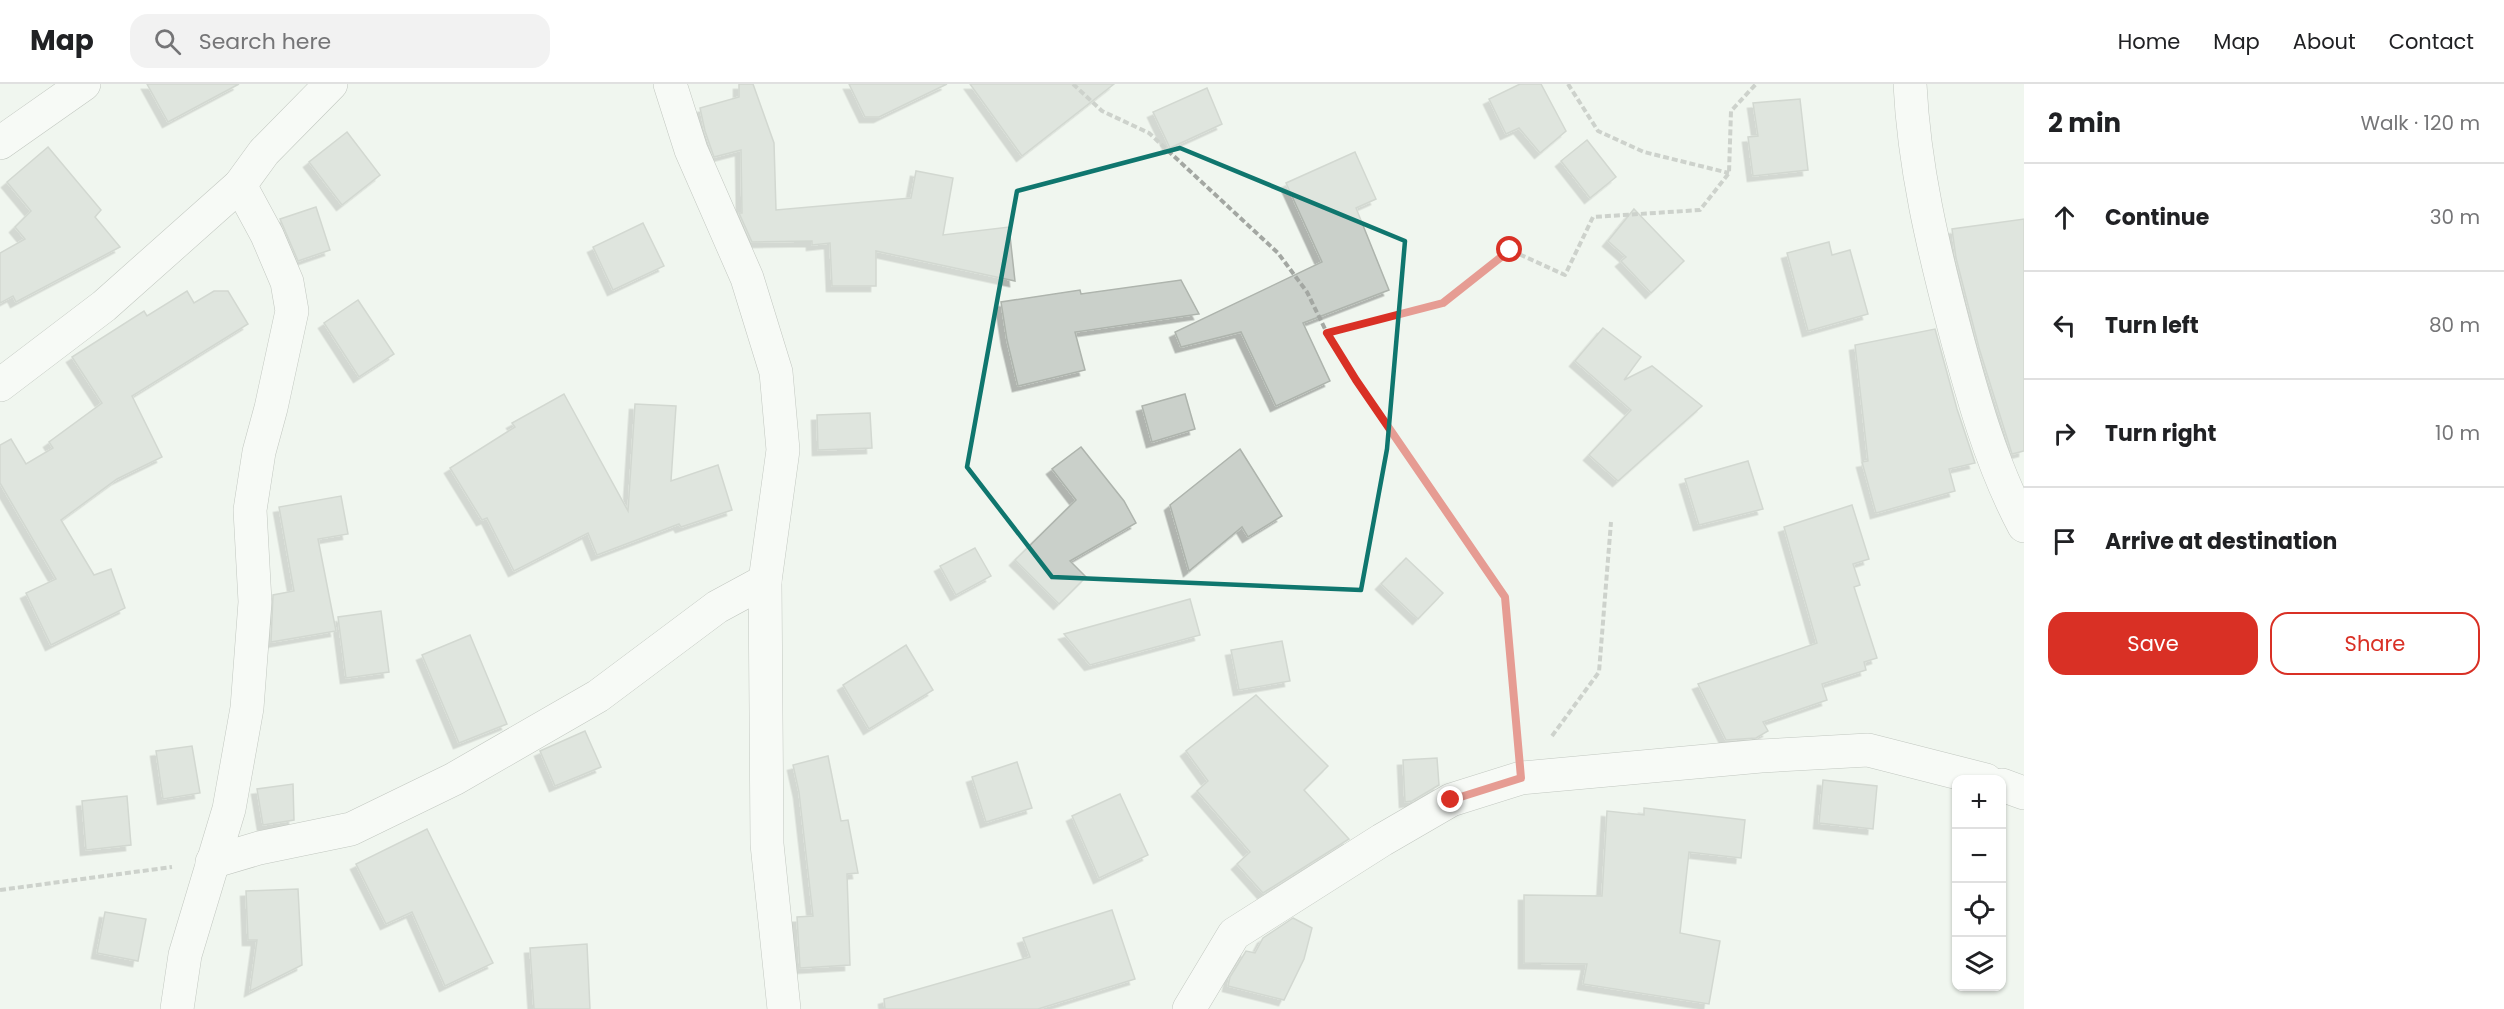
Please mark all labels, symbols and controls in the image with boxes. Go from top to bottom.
search box [130,14,550,68]
text: Map [30,21,94,60]
icon: search [151,25,184,58]
text: Search here [199,26,331,57]
text: Home [2118,27,2180,56]
text: Map [2213,27,2260,56]
text: About [2293,27,2356,56]
text: Contact [2389,27,2474,56]
text: 2 min [2048,105,2121,141]
text: Walk · 120 m [2360,109,2480,137]
icon: ahead [2048,201,2081,234]
text: Continue [2105,202,2209,233]
text: 30 m [2430,203,2480,231]
route start [1496,236,1522,262]
icon: left [2048,309,2081,342]
text: Turn left [2105,310,2199,341]
text: 80 m [2429,311,2480,339]
icon: right [2048,417,2081,450]
text: Turn right [2105,418,2216,449]
text: 10 m [2435,419,2480,447]
icon: arrive [2048,525,2081,558]
text: Arrive at destination [2105,526,2337,557]
button: Save [2048,612,2258,675]
button: Share [2270,612,2480,675]
map controls [1952,775,2006,991]
button: + [1952,775,2006,829]
route end [1437,786,1463,812]
button: − [1952,829,2006,883]
button: locate [1952,883,2006,937]
button: layers [1952,937,2006,991]

